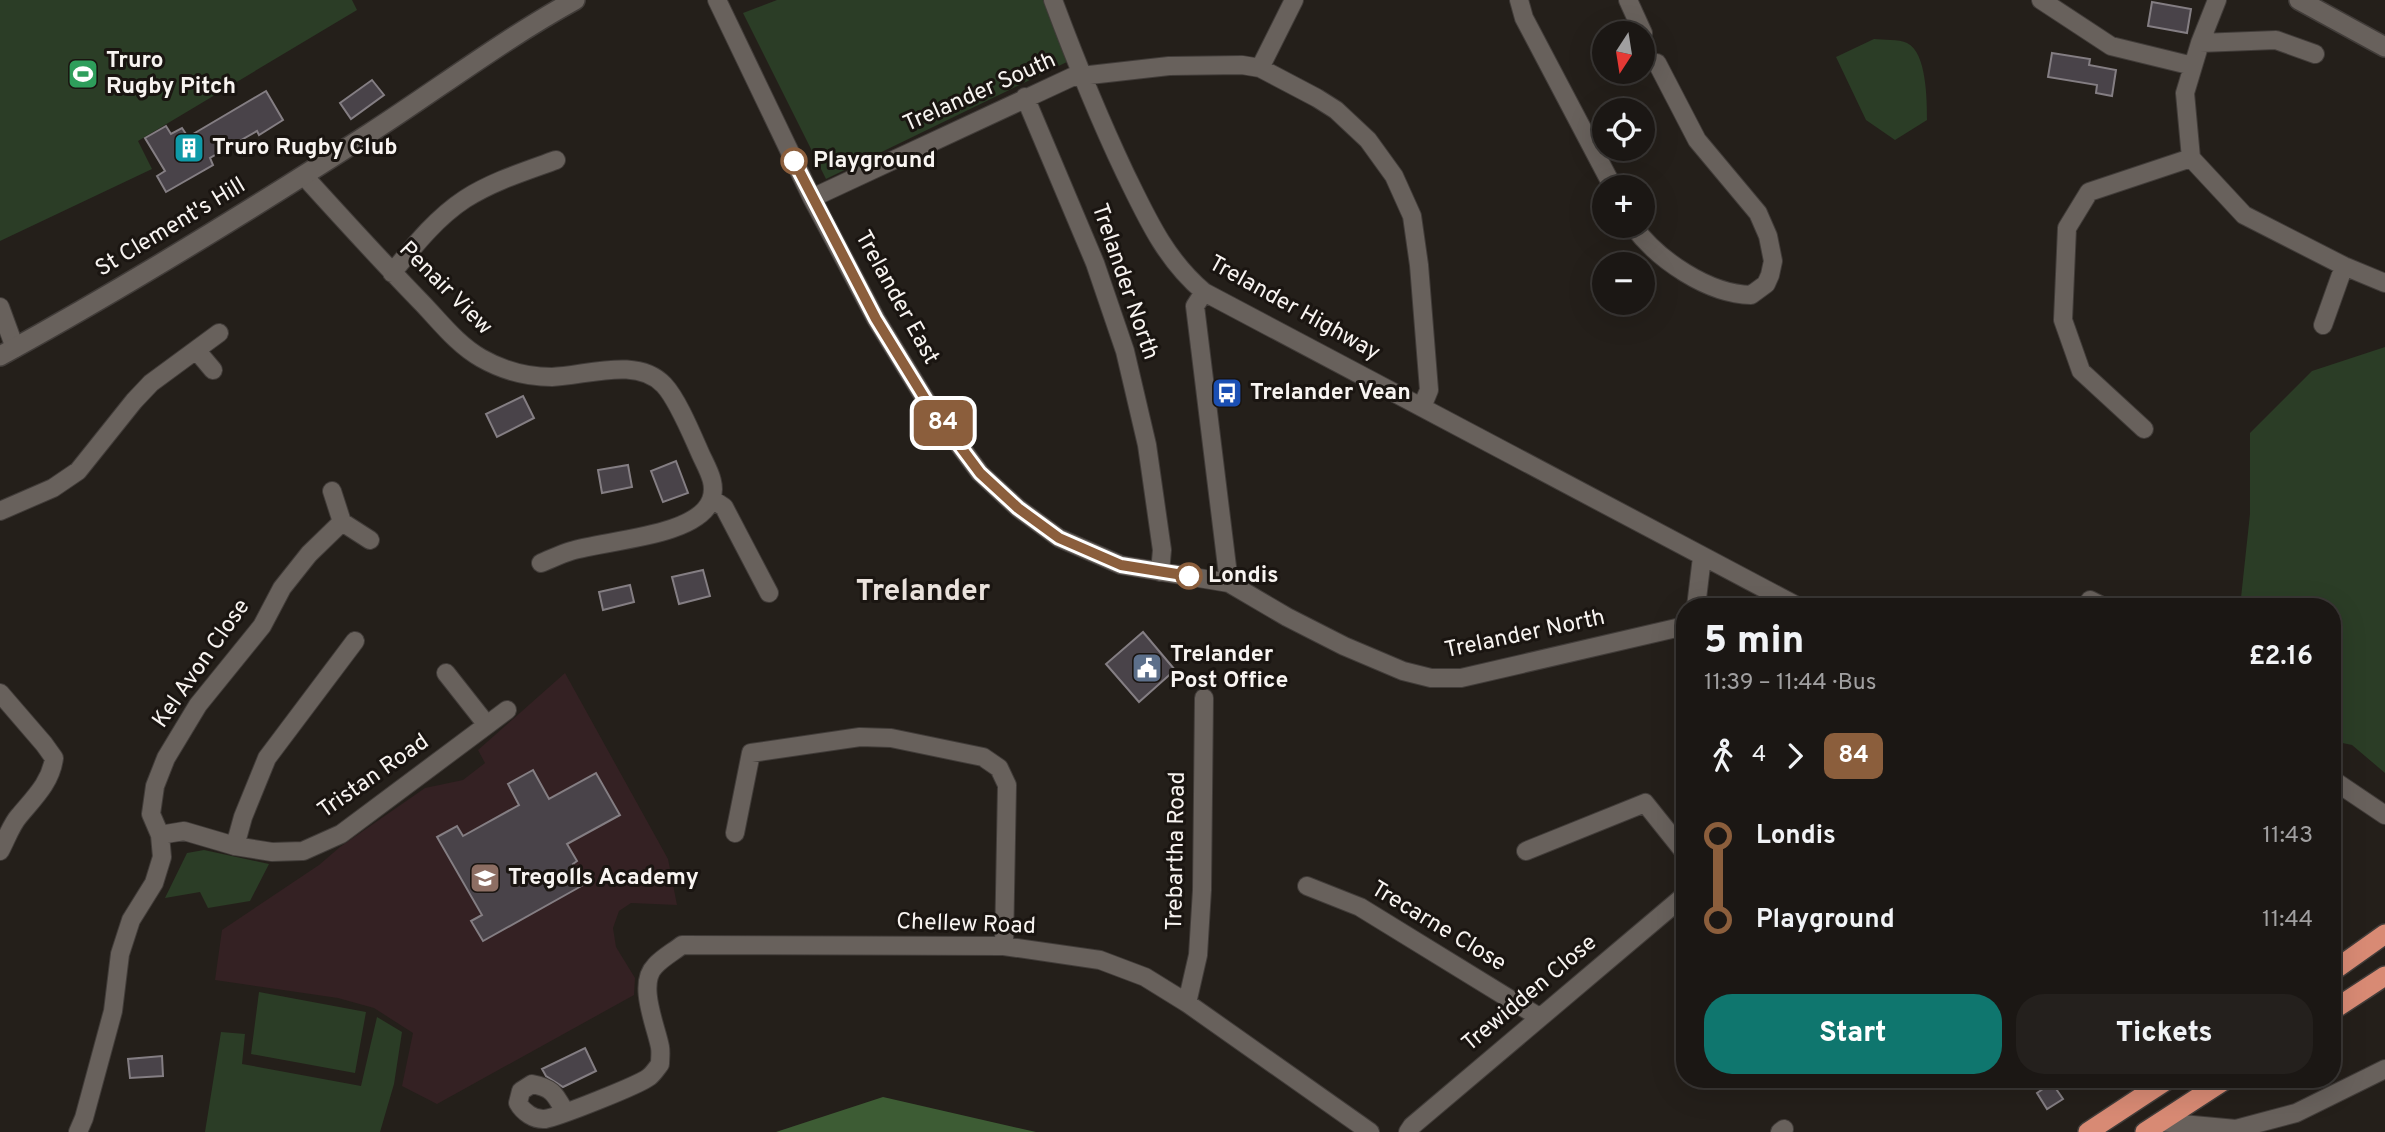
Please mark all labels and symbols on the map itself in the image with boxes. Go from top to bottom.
north arrow [1592,21,1656,84]
street label: Trelander South [899,46,1061,140]
place label: Truro Rugby Pitch [106,47,236,102]
sports icon: Truro Rugby Pitch [66,57,100,91]
building icon: Truro Rugby Club [172,131,206,165]
place label: Truro Rugby Club [212,134,398,163]
place label: Playground [813,147,936,176]
marker: Playground [781,148,807,174]
street label: St Clement's Hill [91,172,251,284]
street label: Trelander North [1084,200,1164,364]
street label: Trelander East [847,226,945,370]
street label: Penair View [392,236,498,342]
street label: Trelander Highway [1203,250,1385,368]
bus stop icon: Trelander Vean [1210,376,1244,410]
place label: Trelander Vean [1250,379,1411,408]
line badge: 84 [912,400,974,446]
place label: Londis [1208,562,1279,591]
marker: Londis [1176,563,1202,589]
district label: Trelander [856,574,991,611]
street label: Kel Avon Close [147,594,257,734]
street label: Trelander North [1442,604,1608,666]
place label: Trelander Post Office [1170,641,1288,696]
public building icon: Trelander Post Office [1130,651,1164,685]
street label: Tristan Road [313,728,435,826]
street label: Trebartha Road [1161,771,1193,931]
school or university icon: Tregolls Academy [468,861,502,895]
place label: Tregolls Academy [508,864,699,893]
street label: Trecarne Close [1365,875,1511,979]
street label: Chellew Road [896,908,1036,942]
street label: Trewidden Close [1457,929,1603,1059]

